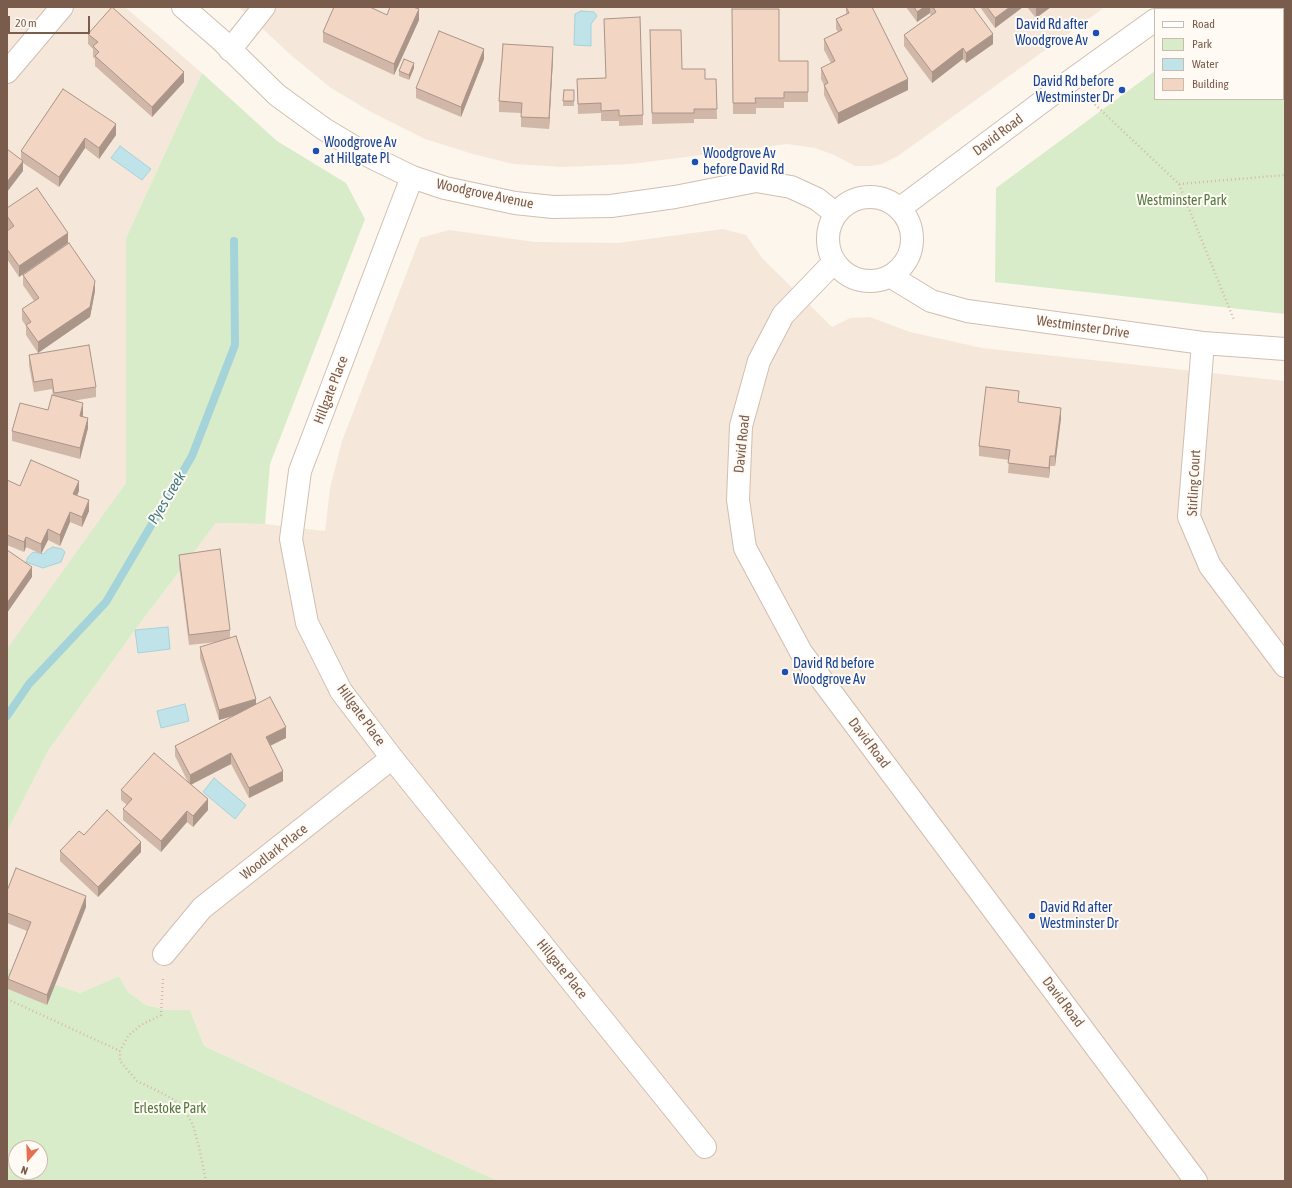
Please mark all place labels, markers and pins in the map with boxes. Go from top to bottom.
place label: David Rd after Woodgrove Av [1015,17,1088,50]
marker: David Rd after Woodgrove Av [1091,28,1101,38]
place label: David Rd before Westminster Dr [1033,74,1114,106]
marker: David Rd before Westminster Dr [1117,85,1127,95]
place label: Woodgrove Av at Hillgate Pl [324,135,397,168]
marker: Woodgrove Av at Hillgate Pl [311,146,321,156]
place label: Woodgrove Av before David Rd [703,146,784,178]
marker: Woodgrove Av before David Rd [690,157,700,167]
place label: David Rd before Woodgrove Av [793,656,874,688]
marker: David Rd before Woodgrove Av [780,667,790,677]
place label: David Rd after Westminster Dr [1040,900,1118,932]
marker: David Rd after Westminster Dr [1027,911,1037,921]

